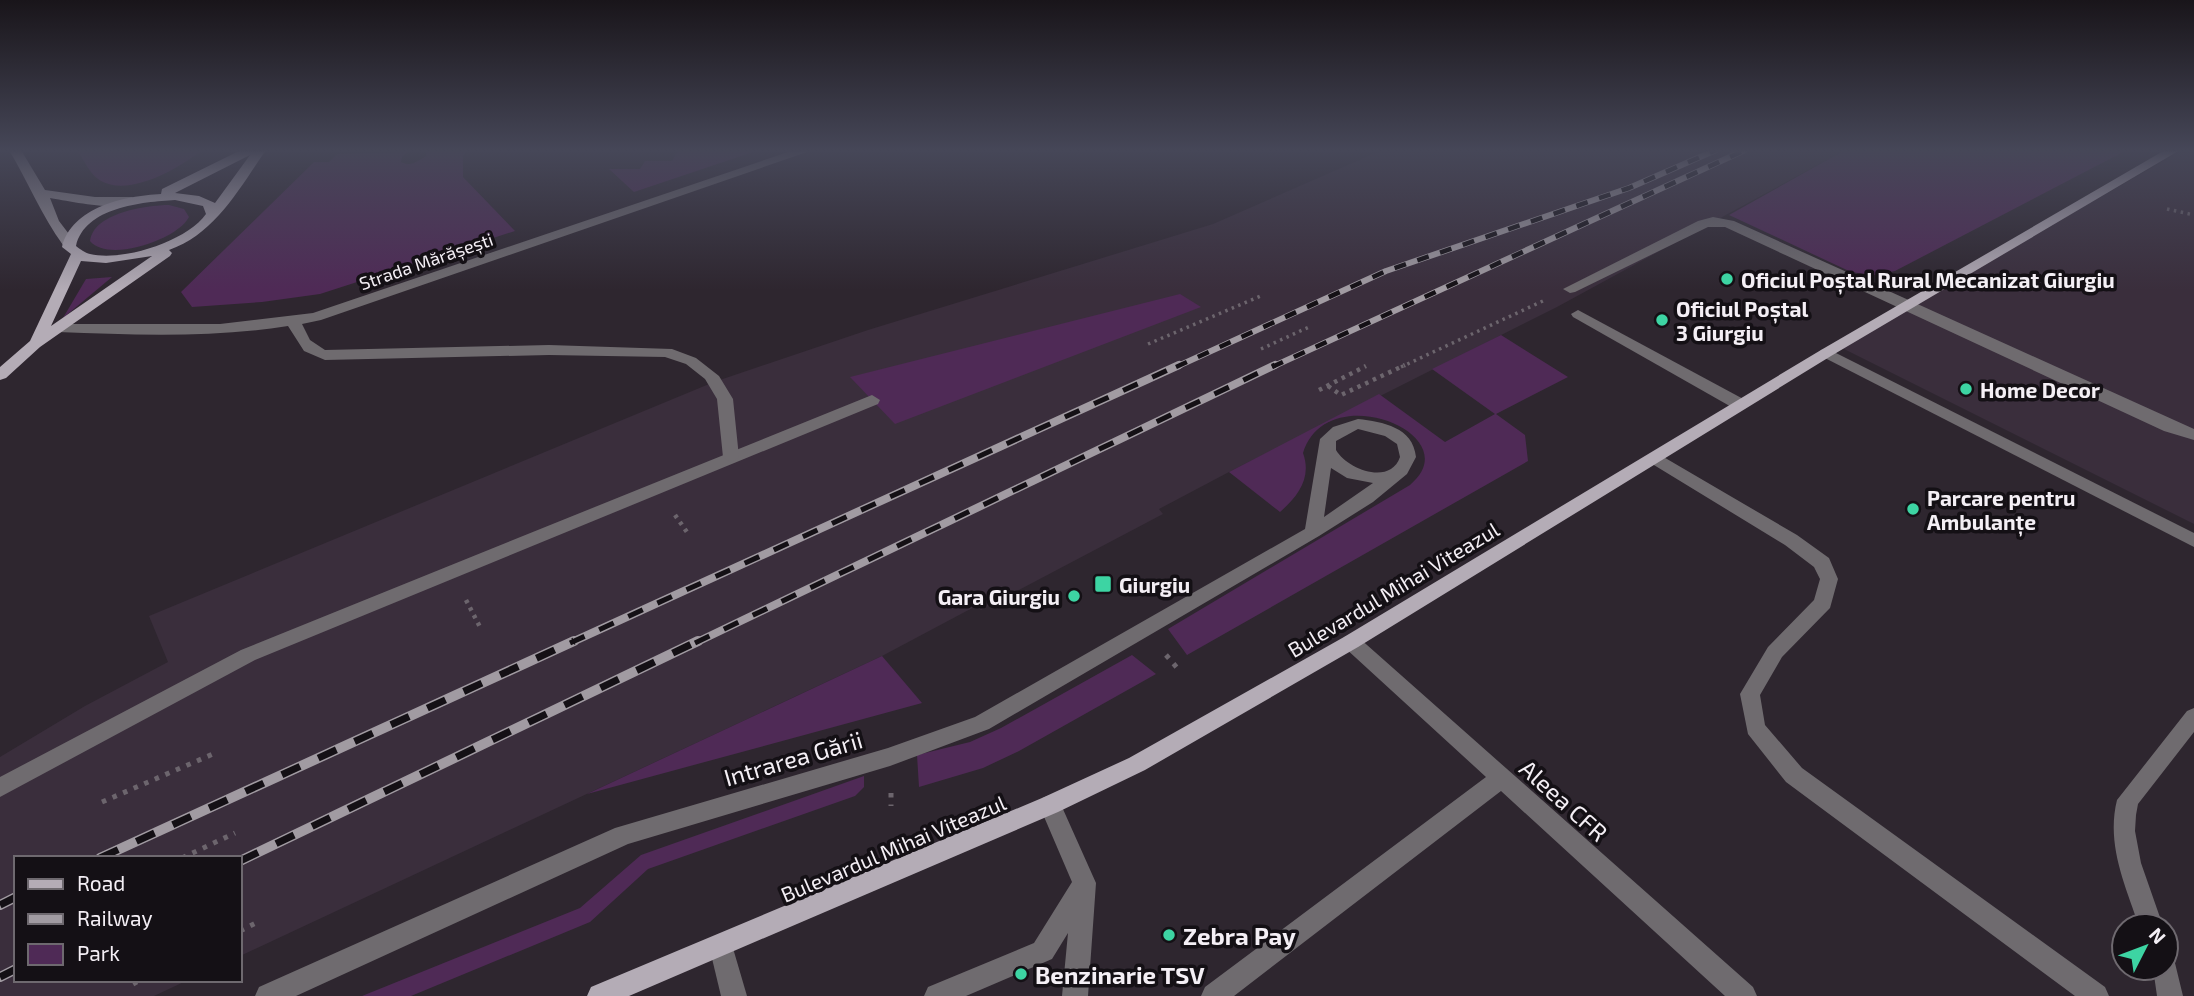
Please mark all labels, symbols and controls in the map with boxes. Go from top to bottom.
street label: Strada Mărășești [356,228,496,295]
place label: Oficiul Poștal Rural Mecanizat Giurgiu [1741,267,2115,295]
marker: Oficiul Poștal Rural Mecanizat Giurgiu [1719,271,1735,287]
place label: Oficiul Poștal 3 Giurgiu [1676,296,1808,345]
marker: Oficiul Poștal 3 Giurgiu [1654,312,1670,328]
place label: Home Decor [1980,377,2100,402]
marker: Home Decor [1958,381,1974,397]
place label: Parcare pentru Ambulanțe [1927,485,2076,537]
marker: Parcare pentru Ambulanțe [1905,501,1921,517]
street label: Bulevardul Mihai Viteazul [1283,516,1504,662]
place label: Giurgiu [1119,572,1190,597]
marker: Giurgiu [1093,574,1113,594]
place label: Gara Giurgiu [938,584,1060,609]
marker: Gara Giurgiu [1066,588,1082,604]
street label: Intrarea Gării [720,724,866,792]
street label: Aleea CFR [1514,753,1614,847]
street label: Bulevardul Mihai Viteazul [777,789,1010,907]
legend [14,856,242,982]
text: Road [77,870,125,895]
text: Railway [77,905,153,930]
north arrow [2110,912,2180,982]
place label: Zebra Pay [1183,921,1296,950]
text: N [2145,922,2171,948]
marker: Zebra Pay [1161,927,1177,943]
text: Park [77,940,120,965]
place label: Benzinarie TSV [1035,960,1205,989]
marker: Benzinarie TSV [1013,966,1029,982]

